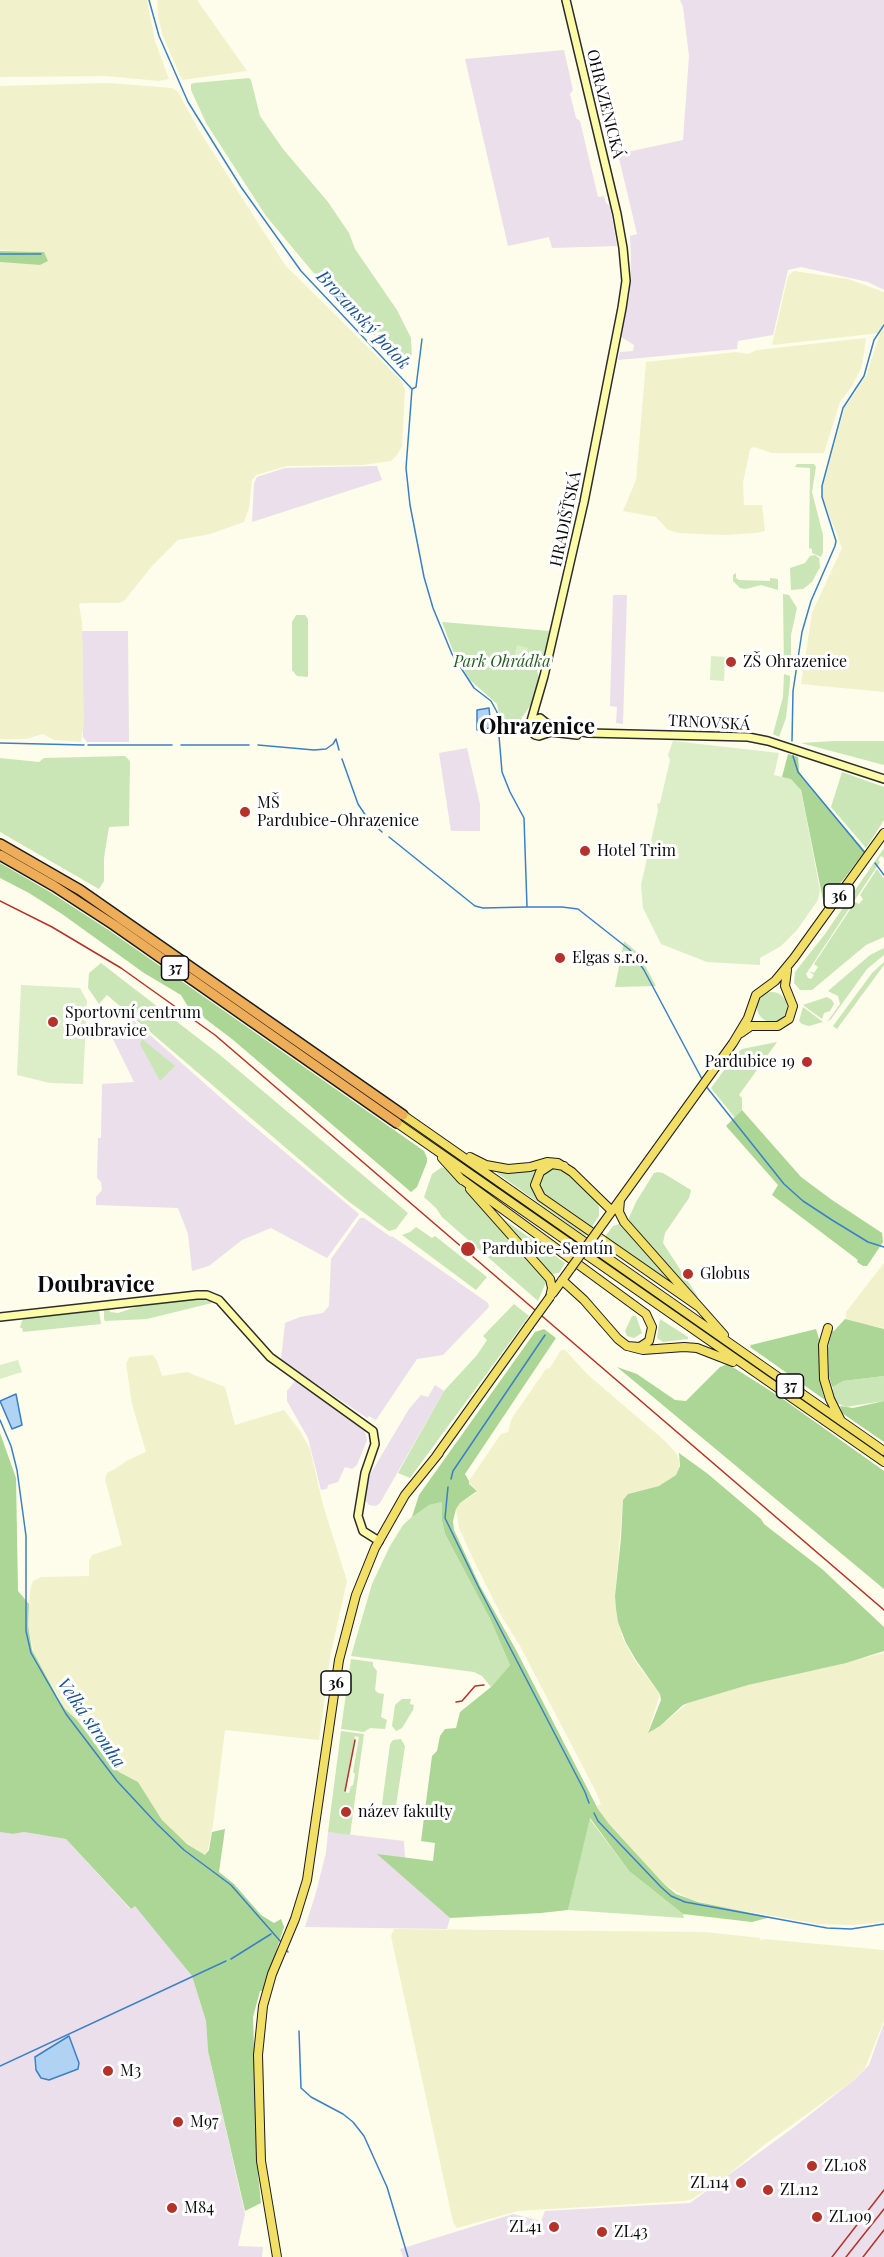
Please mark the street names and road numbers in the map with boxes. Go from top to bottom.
street label: OHRAZENICKÁ [582,47,628,161]
street label: HRADIŠŤSKÁ [547,470,585,568]
street label: TRNOVSKÁ [667,711,751,735]
road number: 36 [824,884,854,908]
road number: 37 [162,956,188,980]
road number: 37 [776,1374,804,1398]
road number: 36 [321,1671,351,1695]

